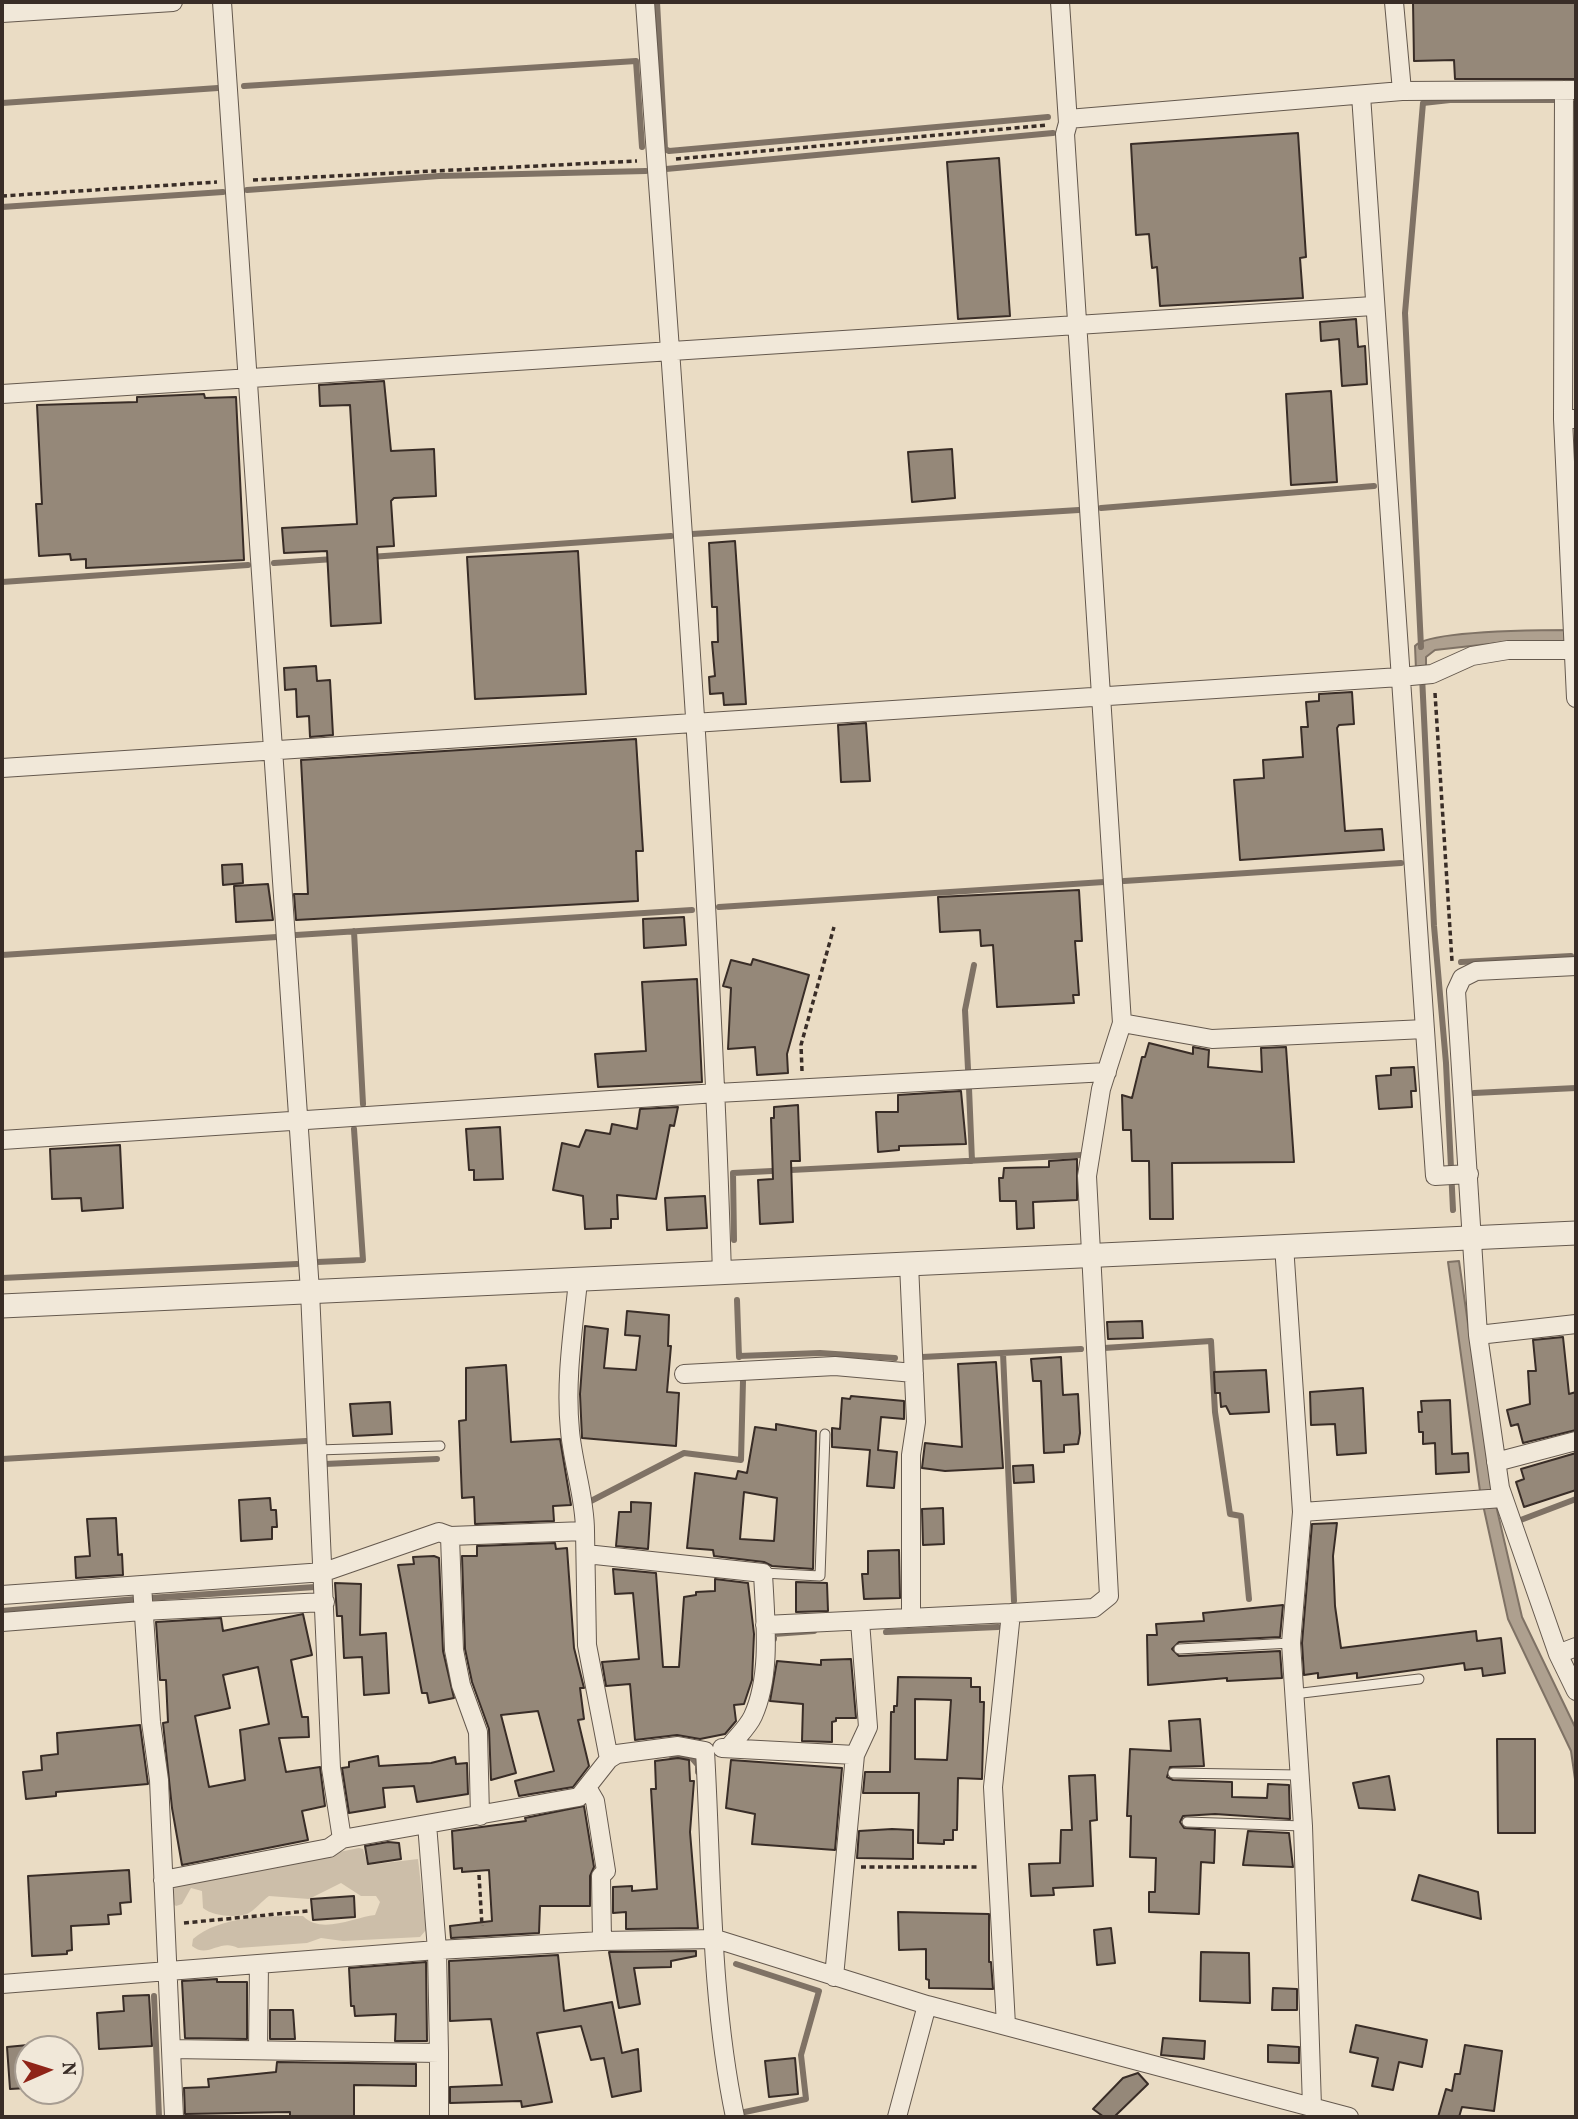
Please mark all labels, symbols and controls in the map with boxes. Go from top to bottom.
north arrow [14,2035,84,2105]
text: N [55,2061,81,2077]

